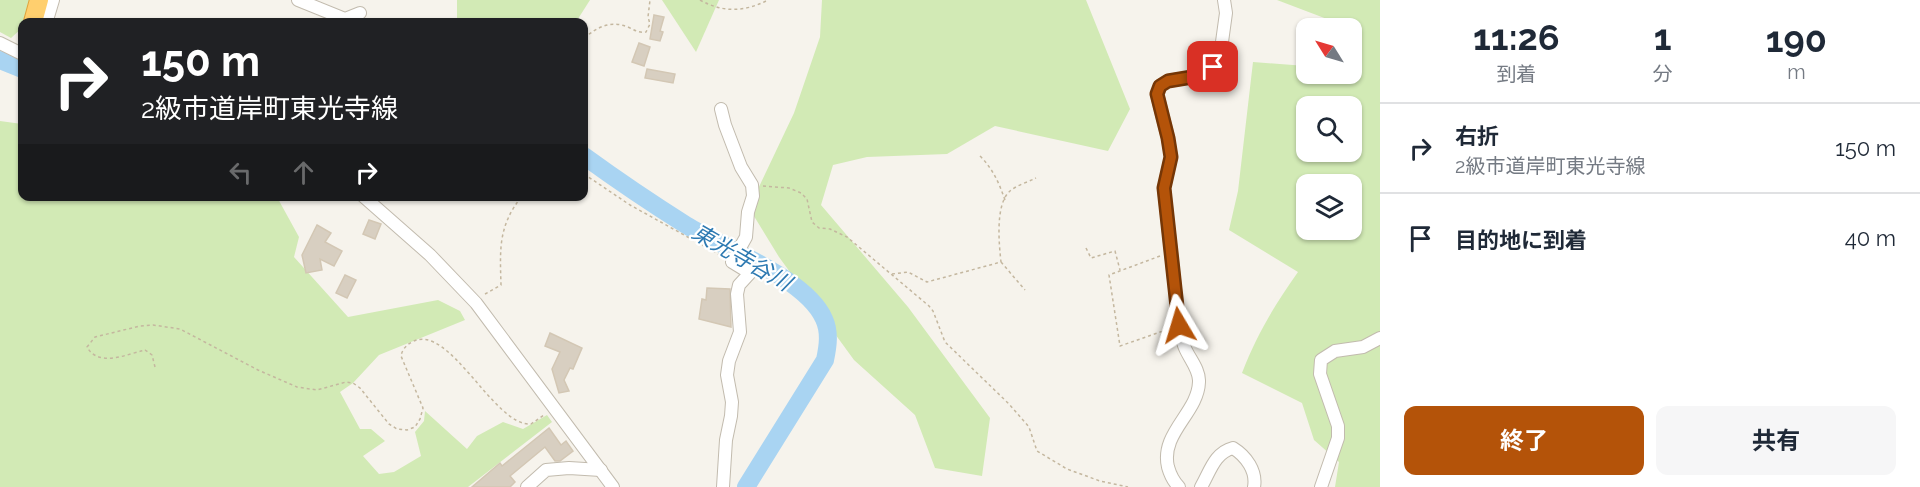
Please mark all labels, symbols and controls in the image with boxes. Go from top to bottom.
text: 11:26 [1473,16,1560,58]
text: 1 [1654,16,1672,58]
north arrow [1296,18,1362,84]
map controls [1296,18,1362,240]
text: 190 [1766,18,1827,60]
text: 150 m [141,37,260,86]
pin [1187,41,1238,92]
icon: right [42,42,120,120]
icon: arrive [1196,50,1229,83]
text: m [1787,60,1806,84]
text: 到着 [1496,62,1536,86]
text: 分 [1653,62,1673,86]
text: 2級市道岸町東光寺線 [141,93,398,124]
button: search [1296,96,1362,162]
text: 右折 [1455,123,1499,149]
icon: right [1404,132,1437,165]
text: 150 m [1835,135,1896,161]
text: 2級市道岸町東光寺線 [1455,154,1645,178]
icon: left [224,156,257,189]
icon: ahead [287,156,320,189]
icon: right [350,156,383,189]
button: layers [1296,174,1362,240]
water label: 東光寺谷川 [688,218,798,297]
icon: arrive [1404,222,1437,255]
text: 40 m [1845,225,1896,251]
text: 目的地に到着 [1455,227,1587,253]
position arrow [1147,293,1211,357]
button: 終了 [1404,406,1644,475]
button: 共有 [1656,406,1896,475]

